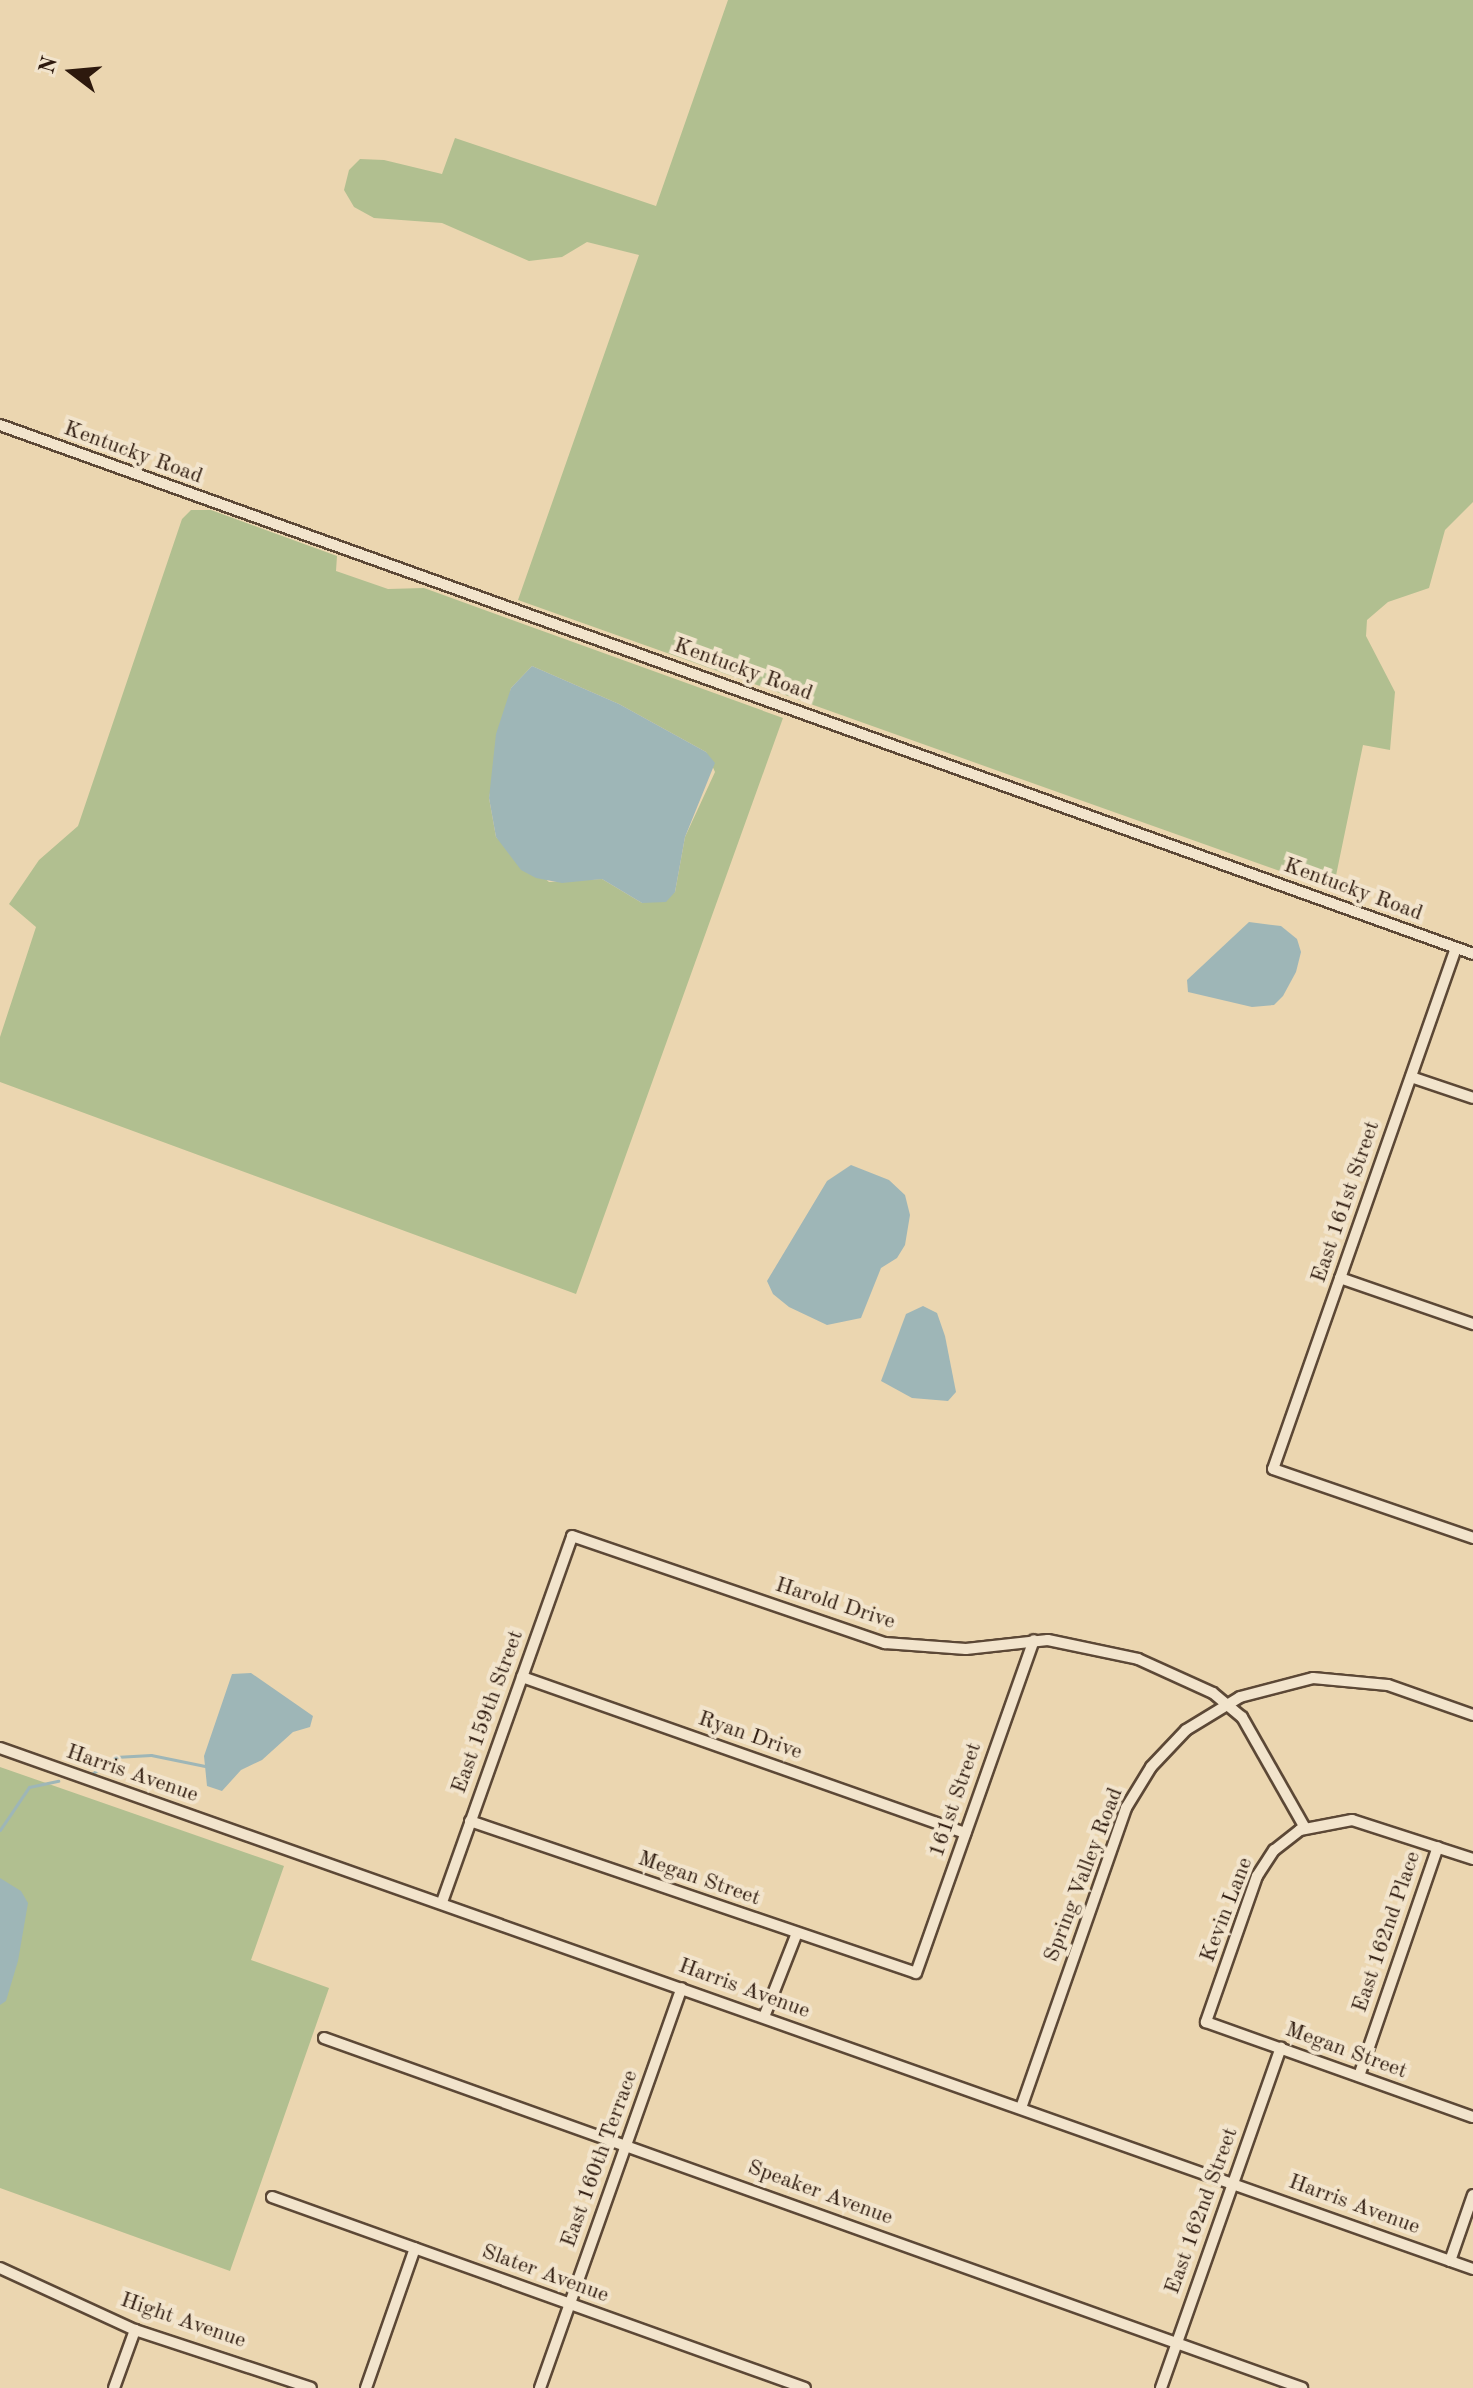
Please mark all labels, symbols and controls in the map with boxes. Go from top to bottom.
north arrow [32,32,112,112]
text: N [36,54,62,76]
street label: Kentucky Road [60,416,206,490]
street label: Kentucky Road [670,633,816,707]
street label: Kentucky Road [1280,853,1426,927]
street label: East 161st Street [1306,1118,1386,1286]
street label: Harold Drive [772,1572,898,1636]
street label: East 159th Street [446,1627,530,1797]
street label: Ryan Drive [694,1706,806,1766]
street label: Harris Avenue [63,1739,201,1809]
street label: 161st Street [924,1739,988,1861]
street label: Spring Valley Road [1039,1784,1129,1966]
street label: Megan Street [634,1846,764,1912]
street label: East 162nd Place [1347,1848,1427,2016]
street label: Kevin Lane [1195,1854,1259,1966]
street label: Harris Avenue [675,1953,813,2025]
street label: Megan Street [1282,2017,1410,2085]
street label: East 160th Terrace [556,2067,644,2251]
street label: East 162nd Street [1160,2124,1244,2298]
street label: Speaker Avenue [744,2154,896,2232]
street label: Harris Avenue [1285,2169,1423,2241]
street label: Slater Avenue [478,2239,612,2309]
street label: Hight Avenue [117,2287,249,2355]

